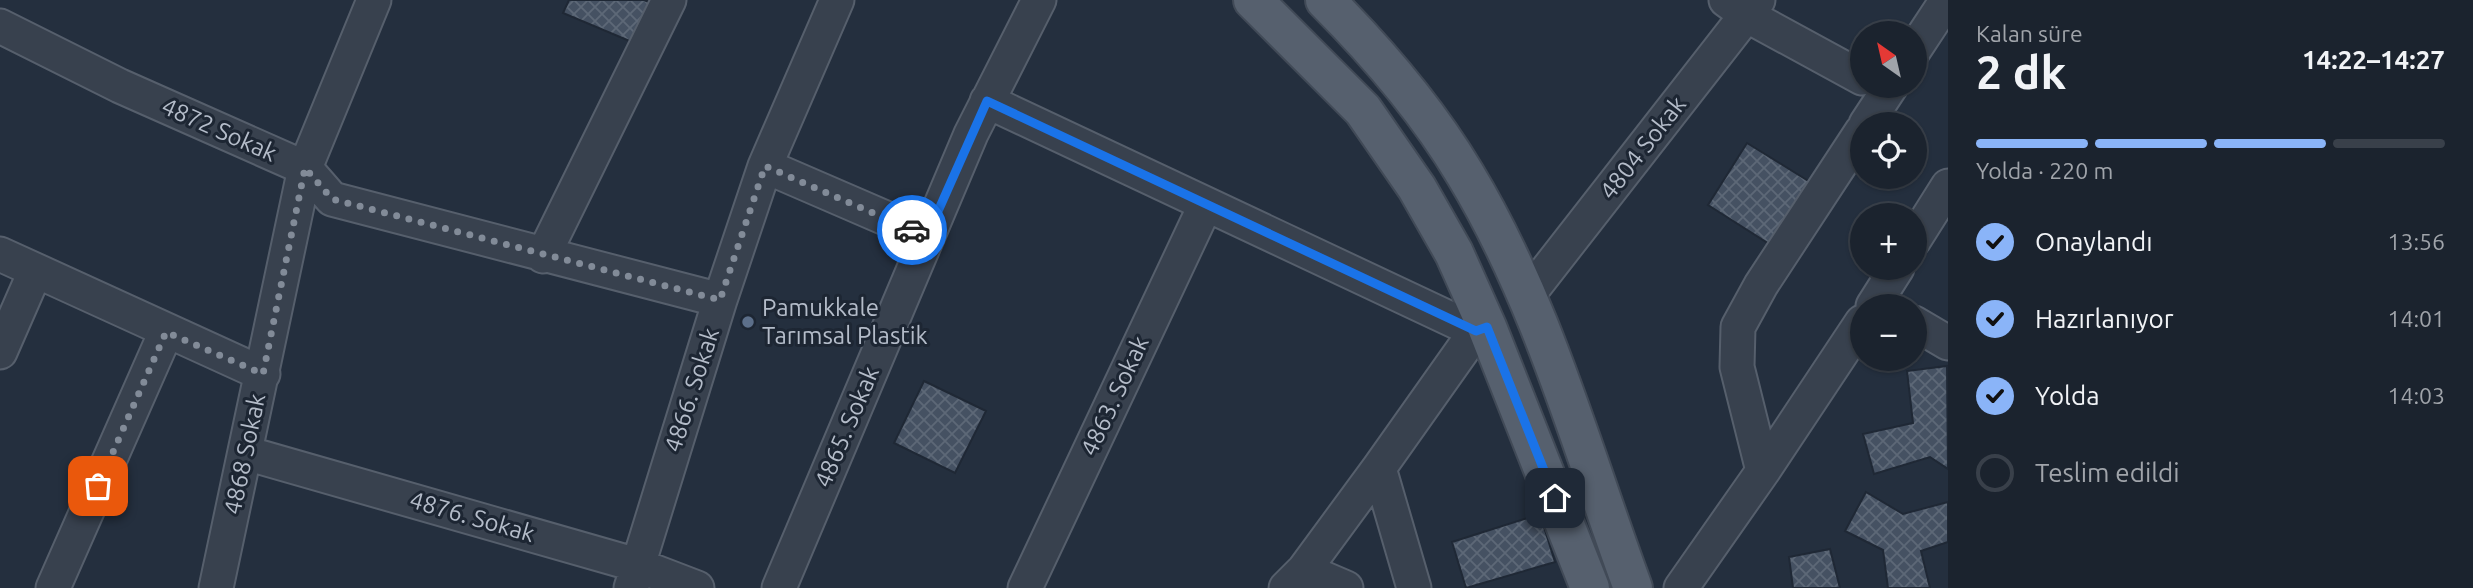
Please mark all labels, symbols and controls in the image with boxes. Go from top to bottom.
north arrow [1850,21,1927,98]
map controls [1850,21,1927,371]
text: Kalan süre [1976,21,2083,46]
text: 14:22–14:27 [2302,45,2445,74]
text: 2 dk [1976,46,2066,98]
street label: 4804 Sokak [1594,91,1691,204]
street label: 4872 Sokak [158,92,281,167]
button: locate [1850,112,1927,189]
text: Yolda · 220 m [1976,158,2113,183]
courier [877,195,947,265]
button: + [1850,203,1927,280]
icon: car [893,211,931,249]
icon: check [1976,223,2014,261]
text: Onaylandı [2035,227,2153,256]
text: 13:56 [2387,229,2445,254]
place label: Pamukkale Tarımsal Plastik [762,294,928,349]
button: − [1850,294,1927,371]
icon: check [1976,300,2014,338]
text: Hazırlanıyor [2035,304,2174,333]
text: 14:01 [2387,306,2445,331]
marker: Pamukkale Tarımsal Plastik [740,314,756,330]
street label: 4866. Sokak [659,324,724,455]
street label: 4863. Sokak [1075,332,1154,460]
street label: 4865. Sokak [809,362,884,491]
icon: check [1976,377,2014,415]
text: Yolda [2035,381,2100,410]
text: 14:03 [2387,383,2445,408]
street label: 4868 Sokak [219,391,270,517]
pin [68,456,128,516]
text: Teslim edildi [2035,458,2180,487]
icon: bag [79,467,117,505]
pin [1525,468,1585,528]
icon: home [1536,479,1574,517]
street label: 4876. Sokak [407,486,538,547]

